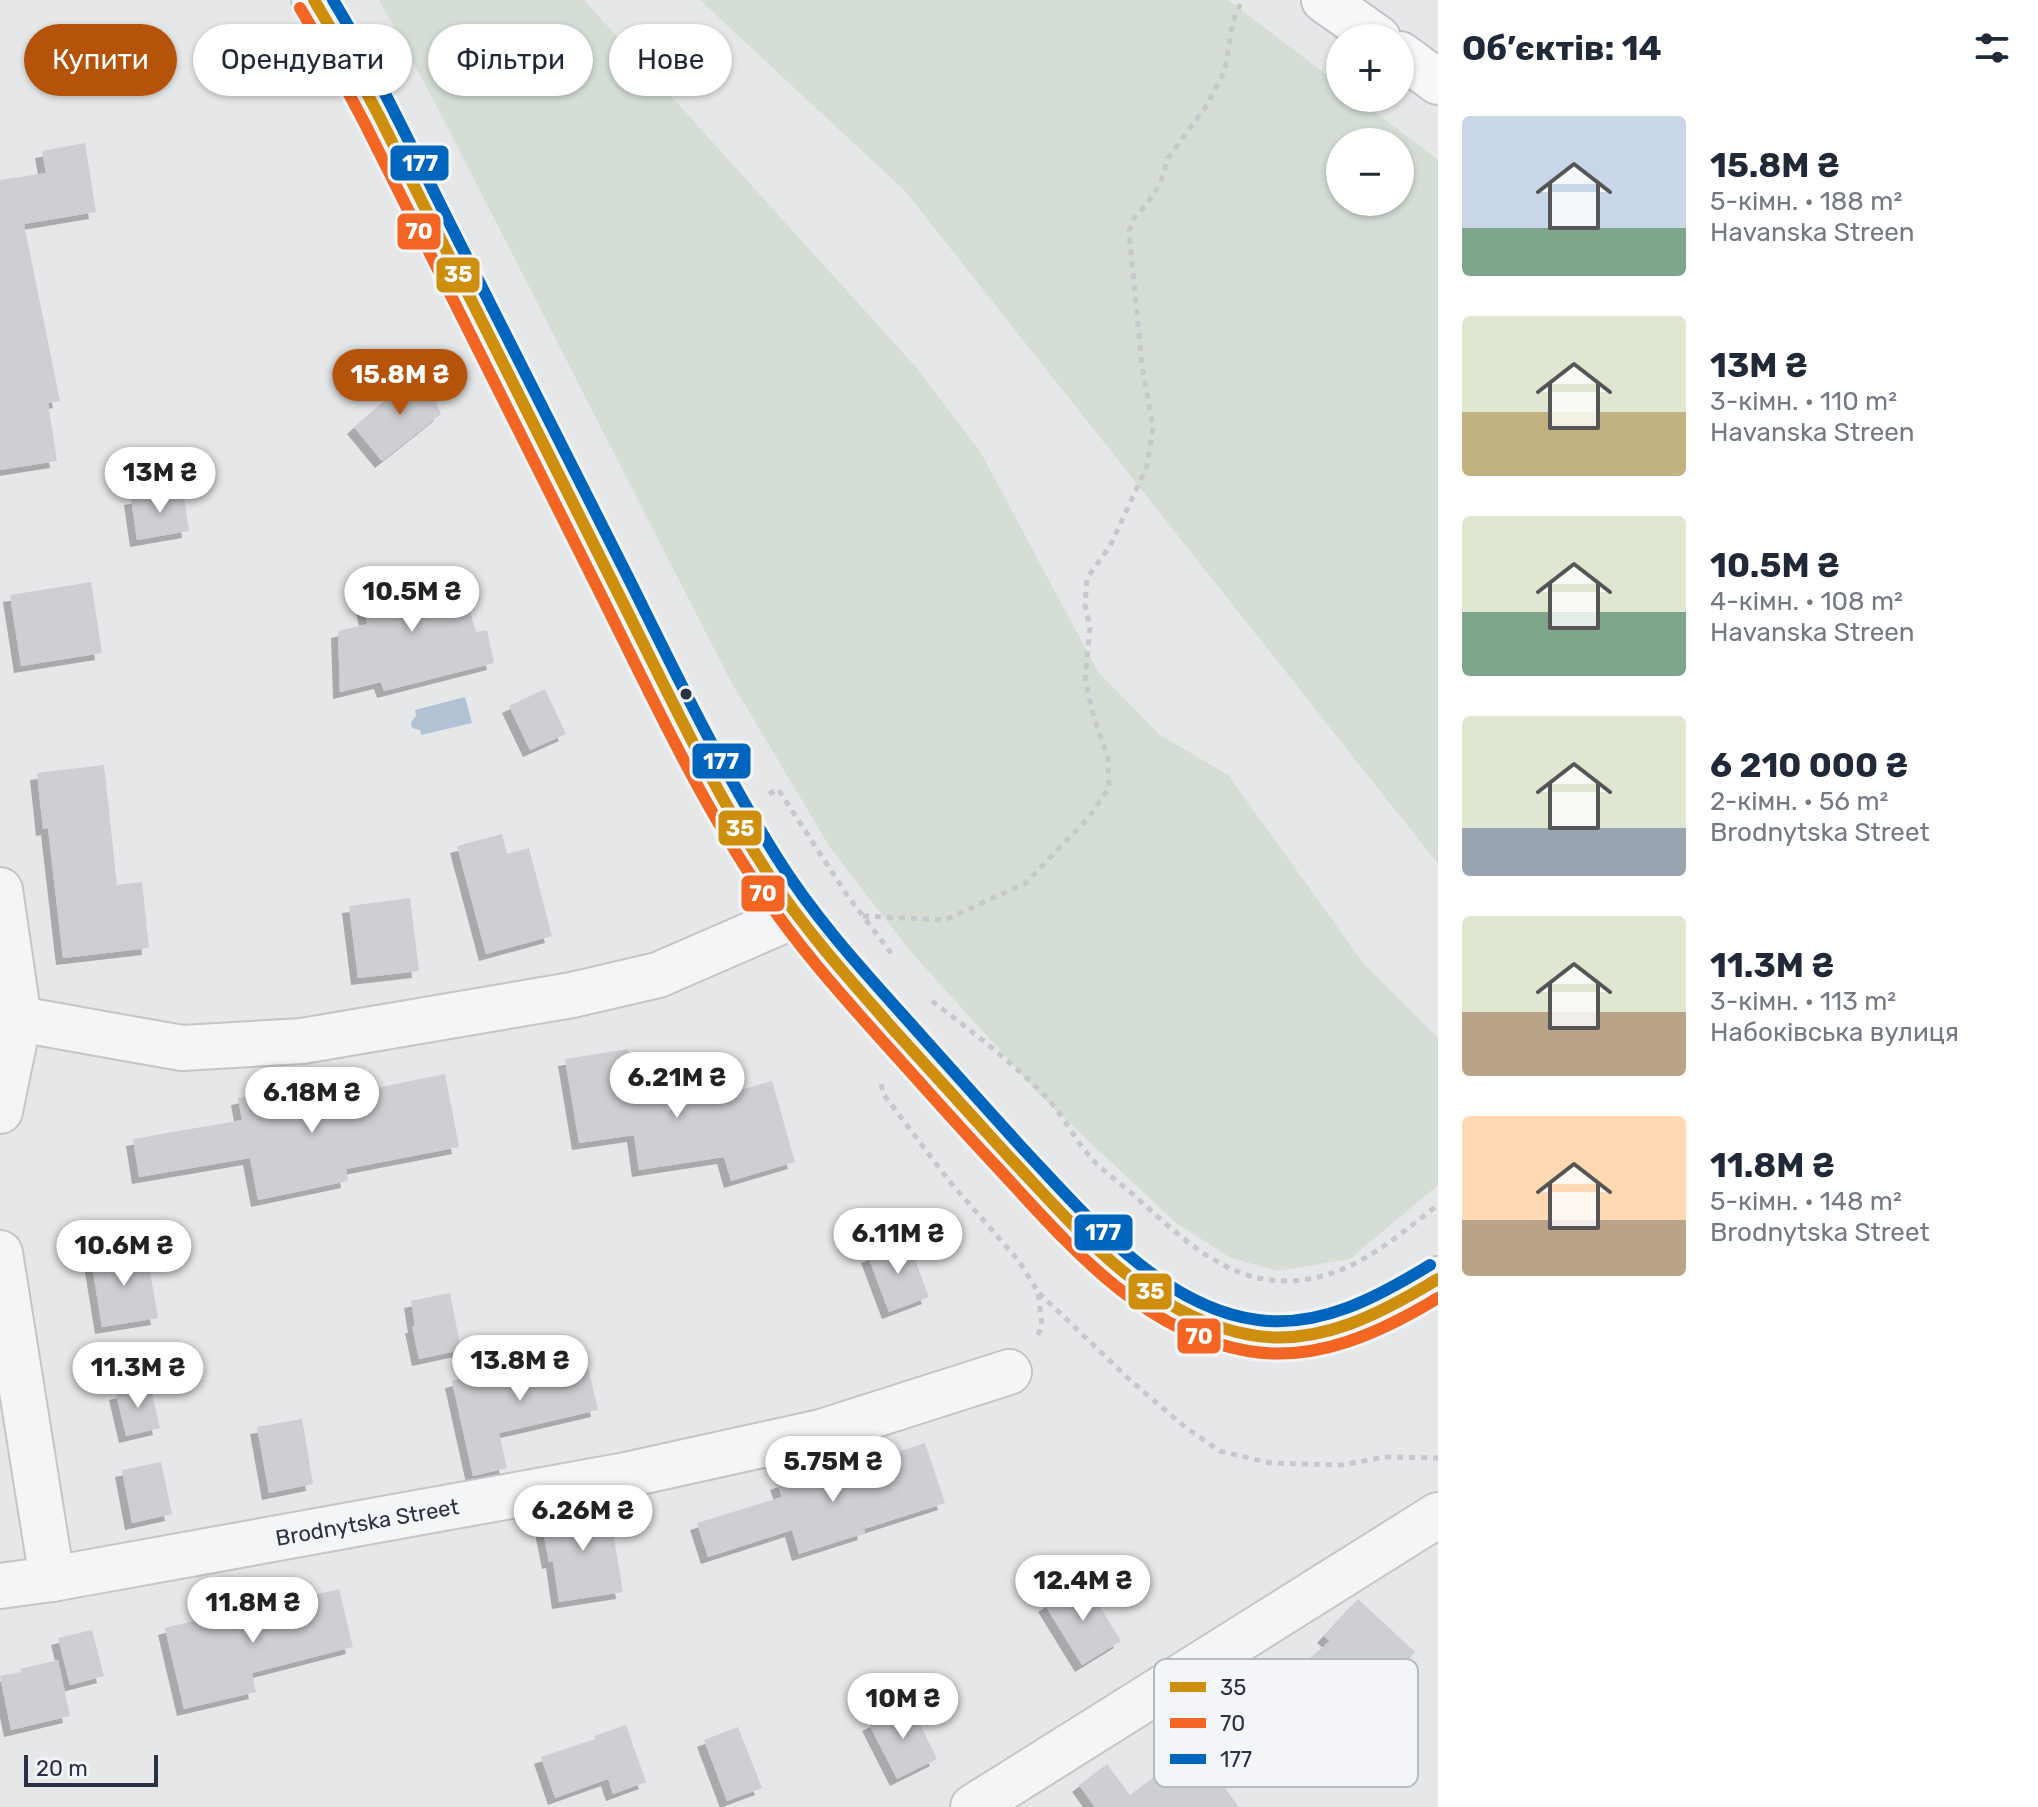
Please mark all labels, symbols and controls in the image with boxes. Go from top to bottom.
chip: Купити [24,24,177,96]
chip: Орендувати [193,24,412,96]
chip: Фільтри [428,24,593,96]
chip: Нове [609,24,732,96]
map controls [1326,24,1414,216]
button: + [1326,24,1414,112]
icon: filters [1970,26,2014,70]
text: Об’єктів: 14 [1462,28,1662,69]
button: − [1326,128,1414,216]
line badge: 177 [389,144,450,182]
text: 15.8M ₴ [1710,145,1840,186]
icon: home [1526,148,1622,244]
text: 177 [402,150,438,177]
text: 5-кімн. · 188 m² [1710,186,1902,217]
line badge: 70 [396,212,442,251]
text: Havanska Streen [1710,217,1915,248]
text: 70 [405,218,433,245]
line badge: 35 [435,256,481,294]
text: 35 [444,261,472,288]
text: 13M ₴ [1710,345,1808,386]
icon: home [1526,348,1622,444]
pin: 15.8M ₴ [326,349,474,417]
text: 15.8M ₴ [350,359,450,390]
text: 3-кімн. · 110 m² [1710,386,1897,417]
text: Havanska Streen [1710,417,1915,448]
pin: 13M ₴ [104,447,216,515]
text: 13M ₴ [123,457,197,488]
text: 10.5M ₴ [1710,545,1840,586]
icon: home [1526,548,1622,644]
pin: 10.5M ₴ [338,566,486,634]
text: 10.5M ₴ [362,576,462,607]
text: 4-кімн. · 108 m² [1710,586,1903,617]
text: Havanska Streen [1710,617,1915,648]
unlabelled marker [678,686,694,702]
line badge: 177 [691,742,752,780]
text: 6 210 000 ₴ [1710,745,1908,786]
text: 177 [703,748,739,775]
icon: home [1526,748,1622,844]
text: 2-кімн. · 56 m² [1710,786,1888,817]
line badge: 35 [717,809,763,847]
text: 35 [726,815,754,842]
text: Brodnytska Street [1710,817,1930,848]
line badge: 70 [740,874,786,913]
text: 70 [749,880,777,907]
text: 11.3M ₴ [1710,945,1834,986]
icon: home [1526,948,1622,1044]
text: 3-кімн. · 113 m² [1710,986,1896,1017]
text: Набоківська вулиця [1710,1017,1959,1048]
pin: 6.21M ₴ [603,1052,751,1120]
text: 6.21M ₴ [628,1062,726,1093]
pin: 6.18M ₴ [238,1067,386,1135]
text: 6.18M ₴ [263,1077,361,1108]
text: 11.8M ₴ [1710,1145,1835,1186]
icon: home [1526,1148,1622,1244]
text: 5-кімн. · 148 m² [1710,1186,1902,1217]
pin: 6.11M ₴ [824,1208,972,1276]
line badge: 177 [1073,1213,1134,1252]
text: Brodnytska Street [1710,1217,1930,1248]
text: 6.11M ₴ [851,1218,945,1249]
text: 177 [1085,1219,1121,1246]
pin: 10.6M ₴ [50,1220,198,1288]
text: 10.6M ₴ [74,1230,174,1261]
line badge: 35 [1127,1272,1173,1311]
text: 35 [1136,1278,1164,1305]
line badge: 70 [1176,1317,1222,1355]
text: 70 [1185,1323,1213,1350]
pin: 13.8M ₴ [446,1335,594,1403]
pin: 11.3M ₴ [64,1342,212,1410]
text: 13.8M ₴ [470,1345,570,1376]
text: 11.3M ₴ [90,1352,186,1383]
pin: 5.75M ₴ [759,1436,907,1504]
text: 5.75M ₴ [783,1446,883,1477]
pin: 6.26M ₴ [509,1485,657,1553]
street label: Brodnytska Street [273,1493,461,1552]
text: 6.26M ₴ [532,1495,634,1526]
pin: 12.4M ₴ [1009,1555,1157,1623]
text: 12.4M ₴ [1033,1565,1133,1596]
pin: 11.8M ₴ [179,1577,327,1645]
text: 11.8M ₴ [205,1587,301,1618]
legend [1154,1659,1418,1787]
pin: 10M ₴ [847,1673,959,1741]
text: 35 [1220,1674,1246,1701]
text: 10M ₴ [865,1683,941,1714]
text: 70 [1220,1710,1245,1737]
text: 177 [1220,1746,1252,1773]
scale bar [24,1751,158,1787]
text: 20 m [36,1755,88,1782]

